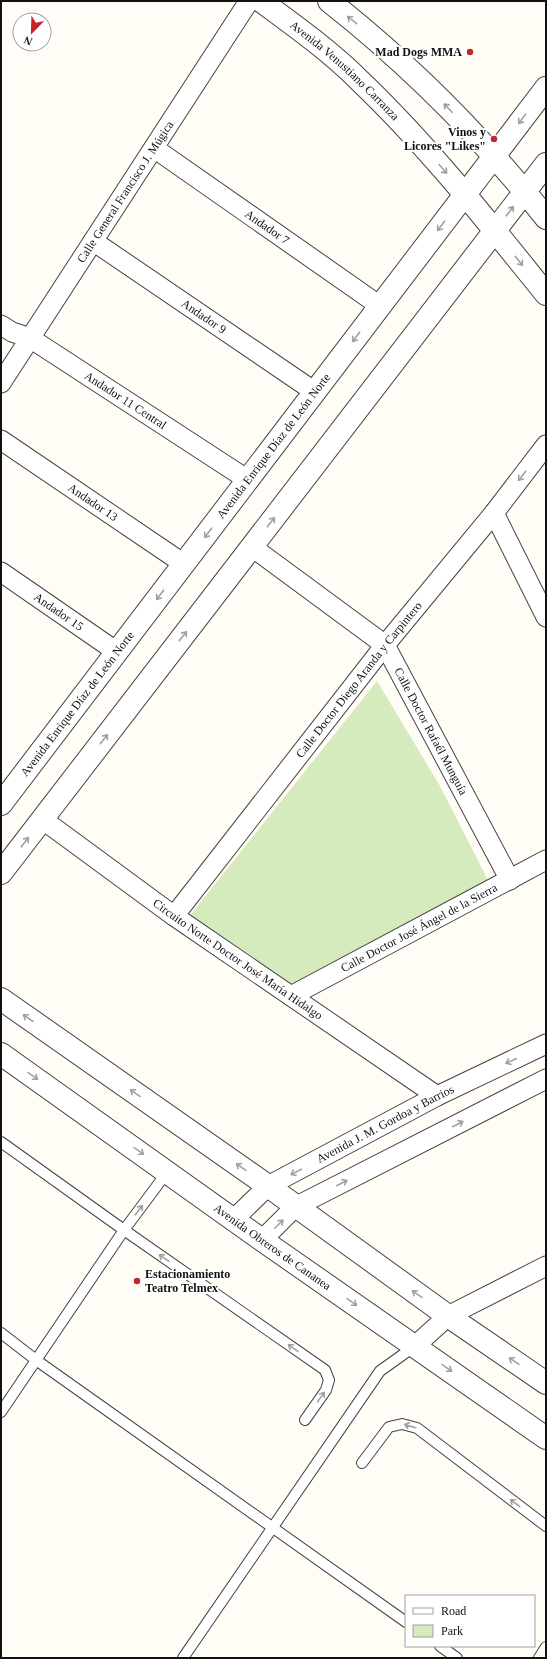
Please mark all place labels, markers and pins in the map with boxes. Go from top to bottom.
place label: Mad Dogs MMA [375,45,462,59]
marker: Mad Dogs MMA [465,47,475,57]
place label: Vinos y Licores "Likes" [404,125,486,153]
marker: Vinos y Licores "Likes" [489,134,499,144]
place label: Estacionamiento Teatro Telmex [145,1267,230,1295]
marker: Estacionamiento Teatro Telmex [132,1276,142,1286]

